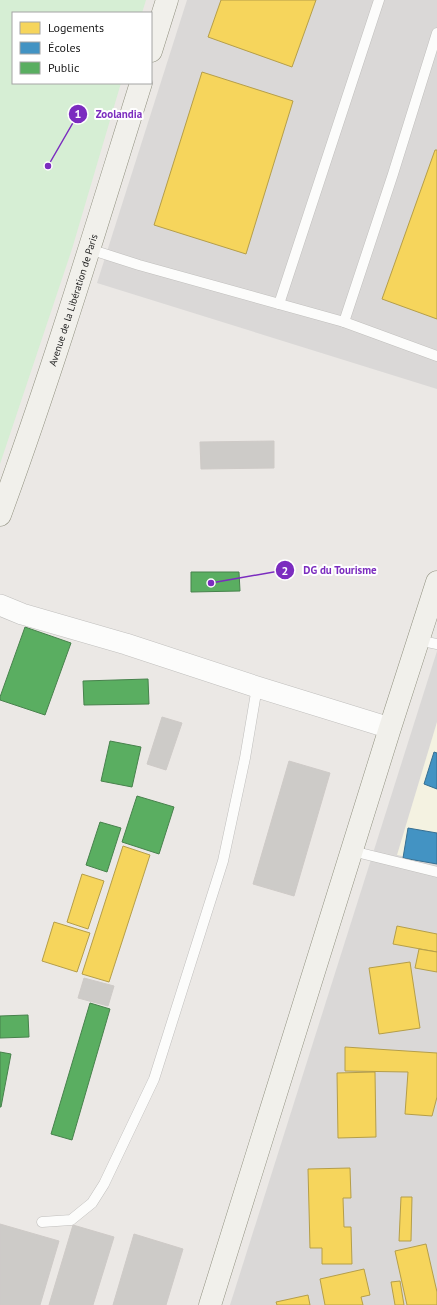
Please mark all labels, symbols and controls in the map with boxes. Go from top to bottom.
legend [12,12,152,84]
text: Logements [48,20,104,35]
text: Écoles [48,40,81,55]
text: Public [48,60,80,75]
callout: Zoolandia [68,103,150,126]
text: 1 [75,106,81,121]
text: Zoolandia [96,107,142,121]
street label: Avenue de la Libération de Paris [46,232,100,368]
callout: DG du Tourisme [275,559,385,582]
text: 2 [282,563,288,578]
text: DG du Tourisme [303,563,377,577]

